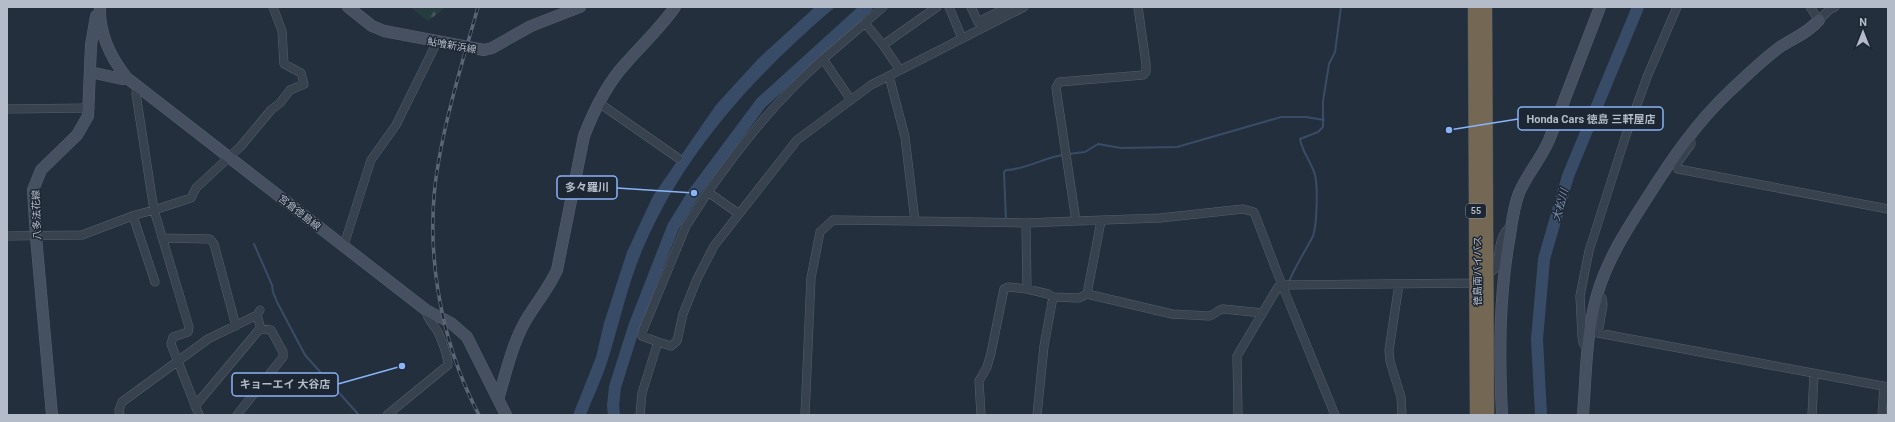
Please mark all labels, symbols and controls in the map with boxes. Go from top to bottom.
north arrow [1843,12,1883,52]
text: N [1859,16,1867,29]
street label: 鮎喰新浜線 [426,36,477,55]
callout: Honda Cars 徳島 三軒屋店 [1518,107,1663,130]
text: Honda Cars 徳島 三軒屋店 [1526,113,1656,126]
callout: 多々羅川 [557,176,617,199]
text: 多々羅川 [565,181,609,194]
water label: 大松川 [1550,187,1572,223]
street label: 八多法花線 [30,190,43,240]
street label: 宮倉徳島線 [277,193,323,232]
road number: 55 [1466,204,1486,218]
street label: 徳島南バイパス [1472,236,1483,306]
callout: キョーエイ 大谷店 [232,373,338,396]
text: キョーエイ 大谷店 [240,378,330,391]

